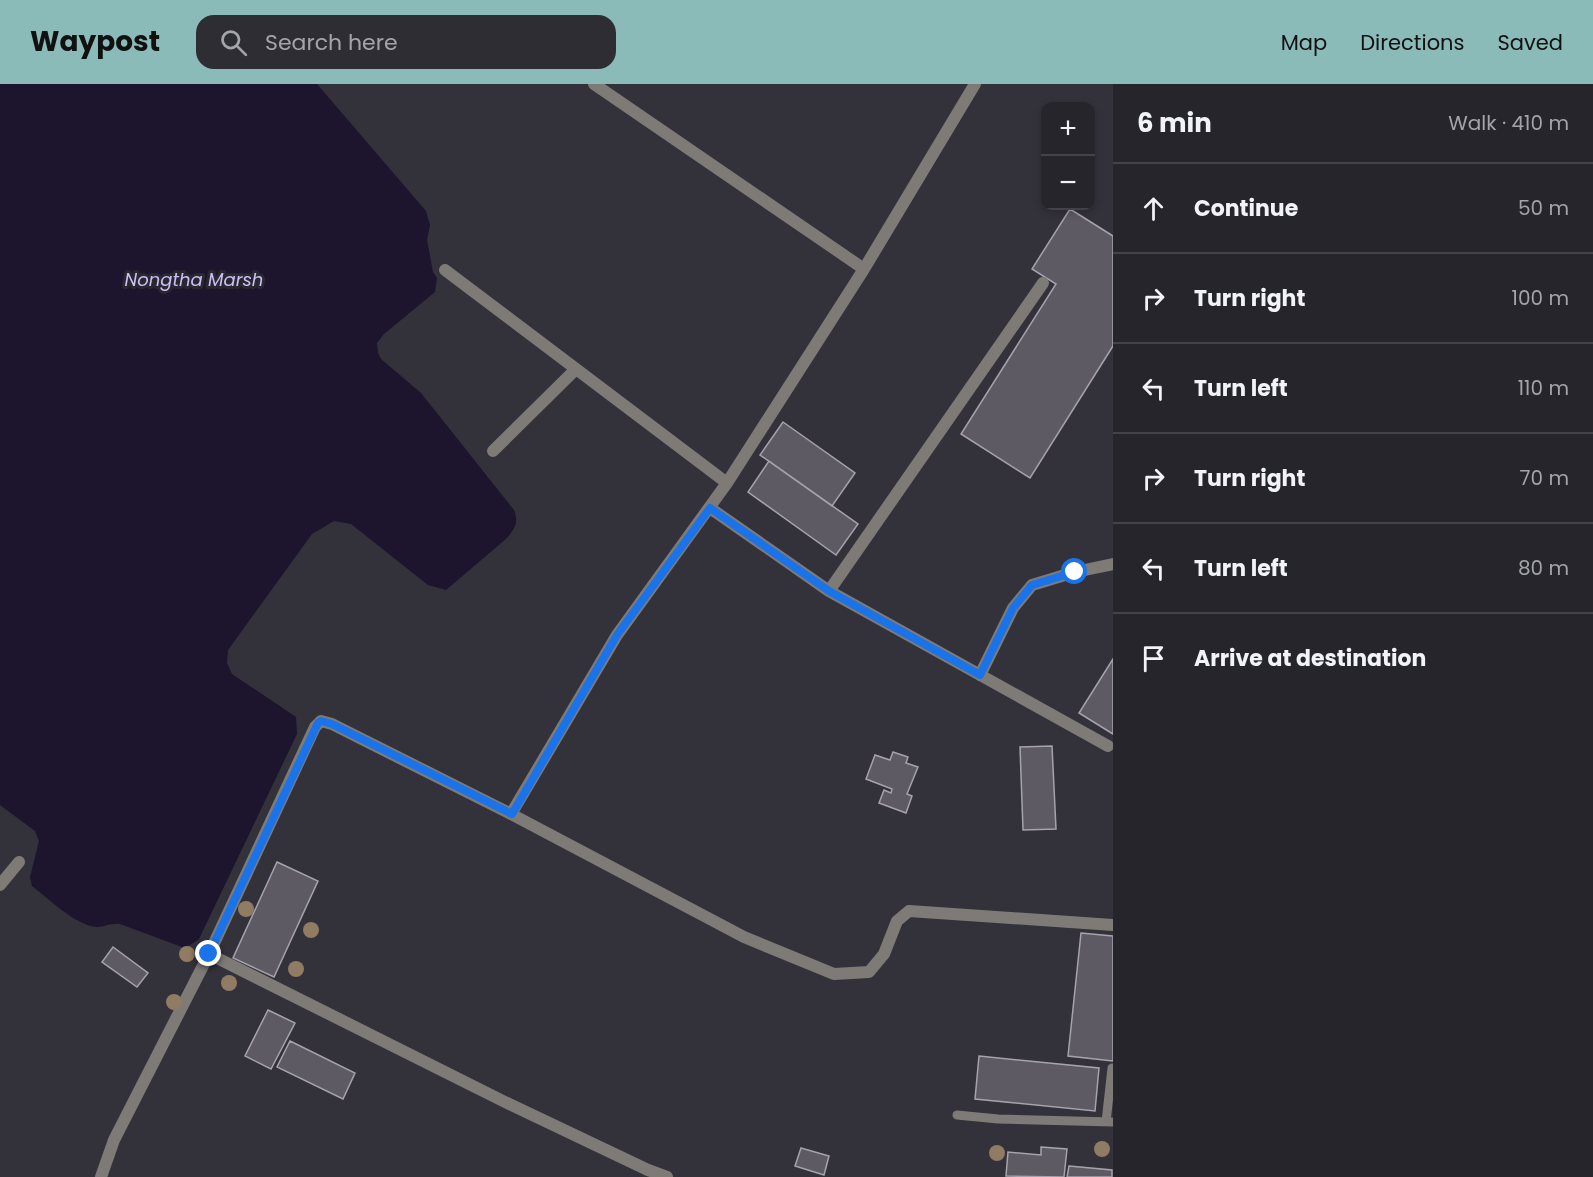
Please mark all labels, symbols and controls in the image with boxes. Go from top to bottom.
search box [196,15,616,69]
text: Waypost [30,22,160,61]
icon: search [217,26,250,59]
text: Search here [265,27,398,58]
text: Map [1281,28,1327,57]
text: Directions [1360,28,1464,57]
text: Saved [1497,28,1563,57]
map controls [1041,102,1095,210]
button: + [1041,102,1095,156]
text: 6 min [1137,105,1212,141]
text: Walk · 410 m [1448,109,1569,137]
button: − [1041,156,1095,210]
icon: ahead [1137,192,1170,225]
text: Continue [1194,193,1298,224]
text: 50 m [1518,194,1569,222]
water label: Nongtha Marsh [125,267,263,292]
icon: right [1137,282,1170,315]
text: Turn right [1194,283,1305,314]
text: 100 m [1512,284,1569,312]
icon: left [1137,372,1170,405]
text: Turn left [1194,373,1288,404]
text: 110 m [1518,374,1569,402]
icon: right [1137,462,1170,495]
text: Turn right [1194,463,1305,494]
text: 70 m [1520,464,1569,492]
icon: left [1137,552,1170,585]
text: Turn left [1194,553,1288,584]
text: 80 m [1518,554,1569,582]
route start [1061,558,1087,584]
icon: arrive [1137,642,1170,675]
text: Arrive at destination [1194,643,1426,674]
route end [195,940,221,966]

